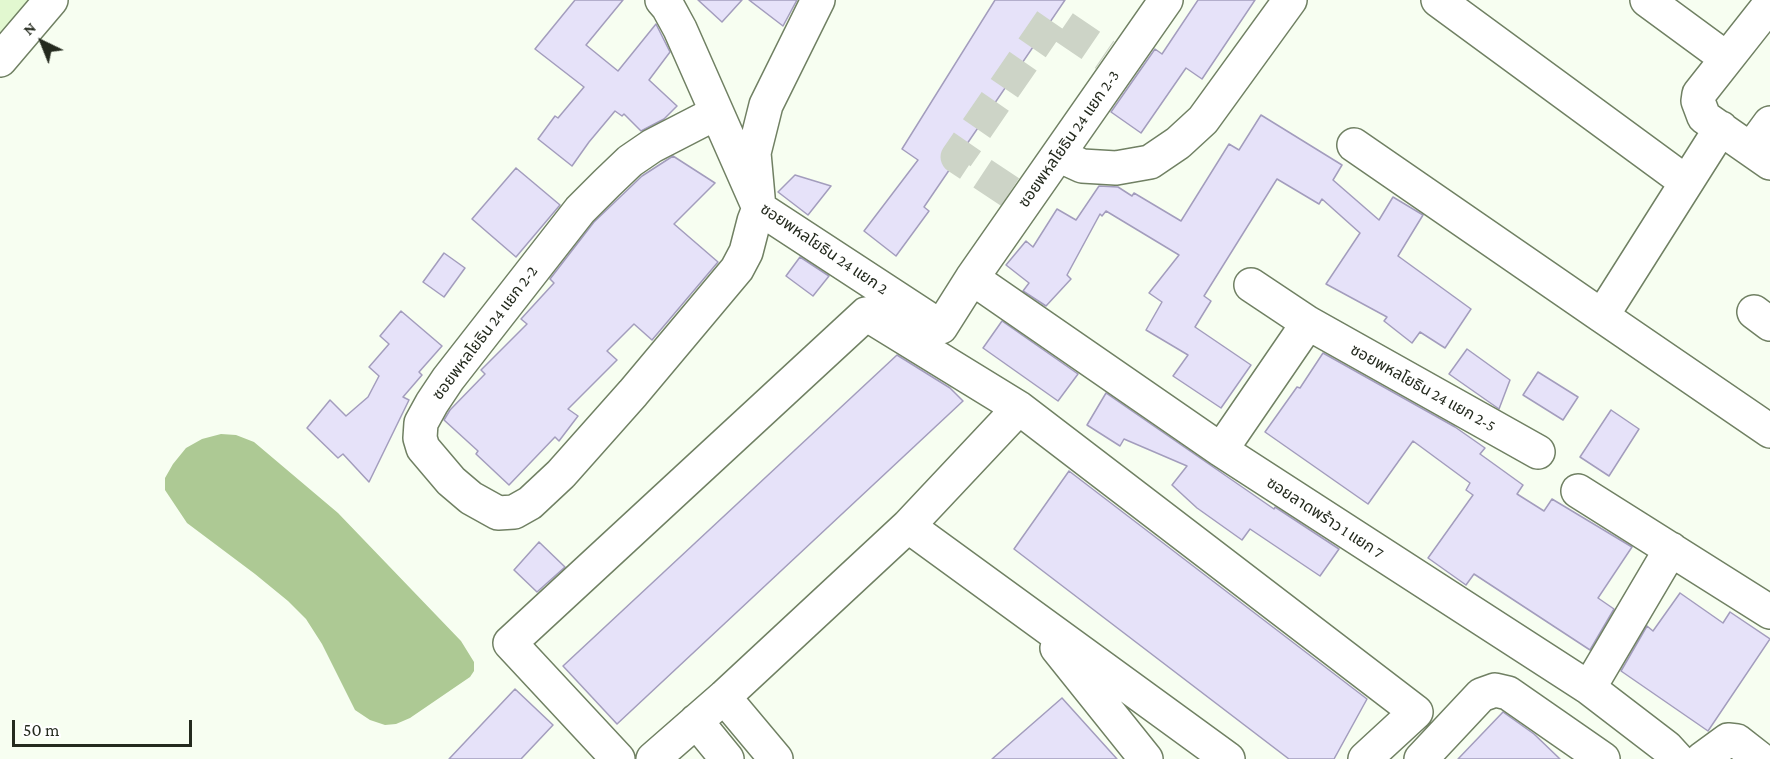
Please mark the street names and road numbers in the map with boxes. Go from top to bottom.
street label: ซอยพหลโยธิน 24 แยก 2-3 [1014,67,1124,211]
street label: ซอยพหลโยธิน 24 แยก 2 [757,199,891,299]
street label: ซอยพหลโยธิน 24 แยก 2-2 [428,262,542,404]
street label: ซอยพหลโยธิน 24 แยก 2-5 [1347,340,1499,436]
street label: ซอยลาดพร้าว 1 แยก 7 [1263,473,1387,563]

